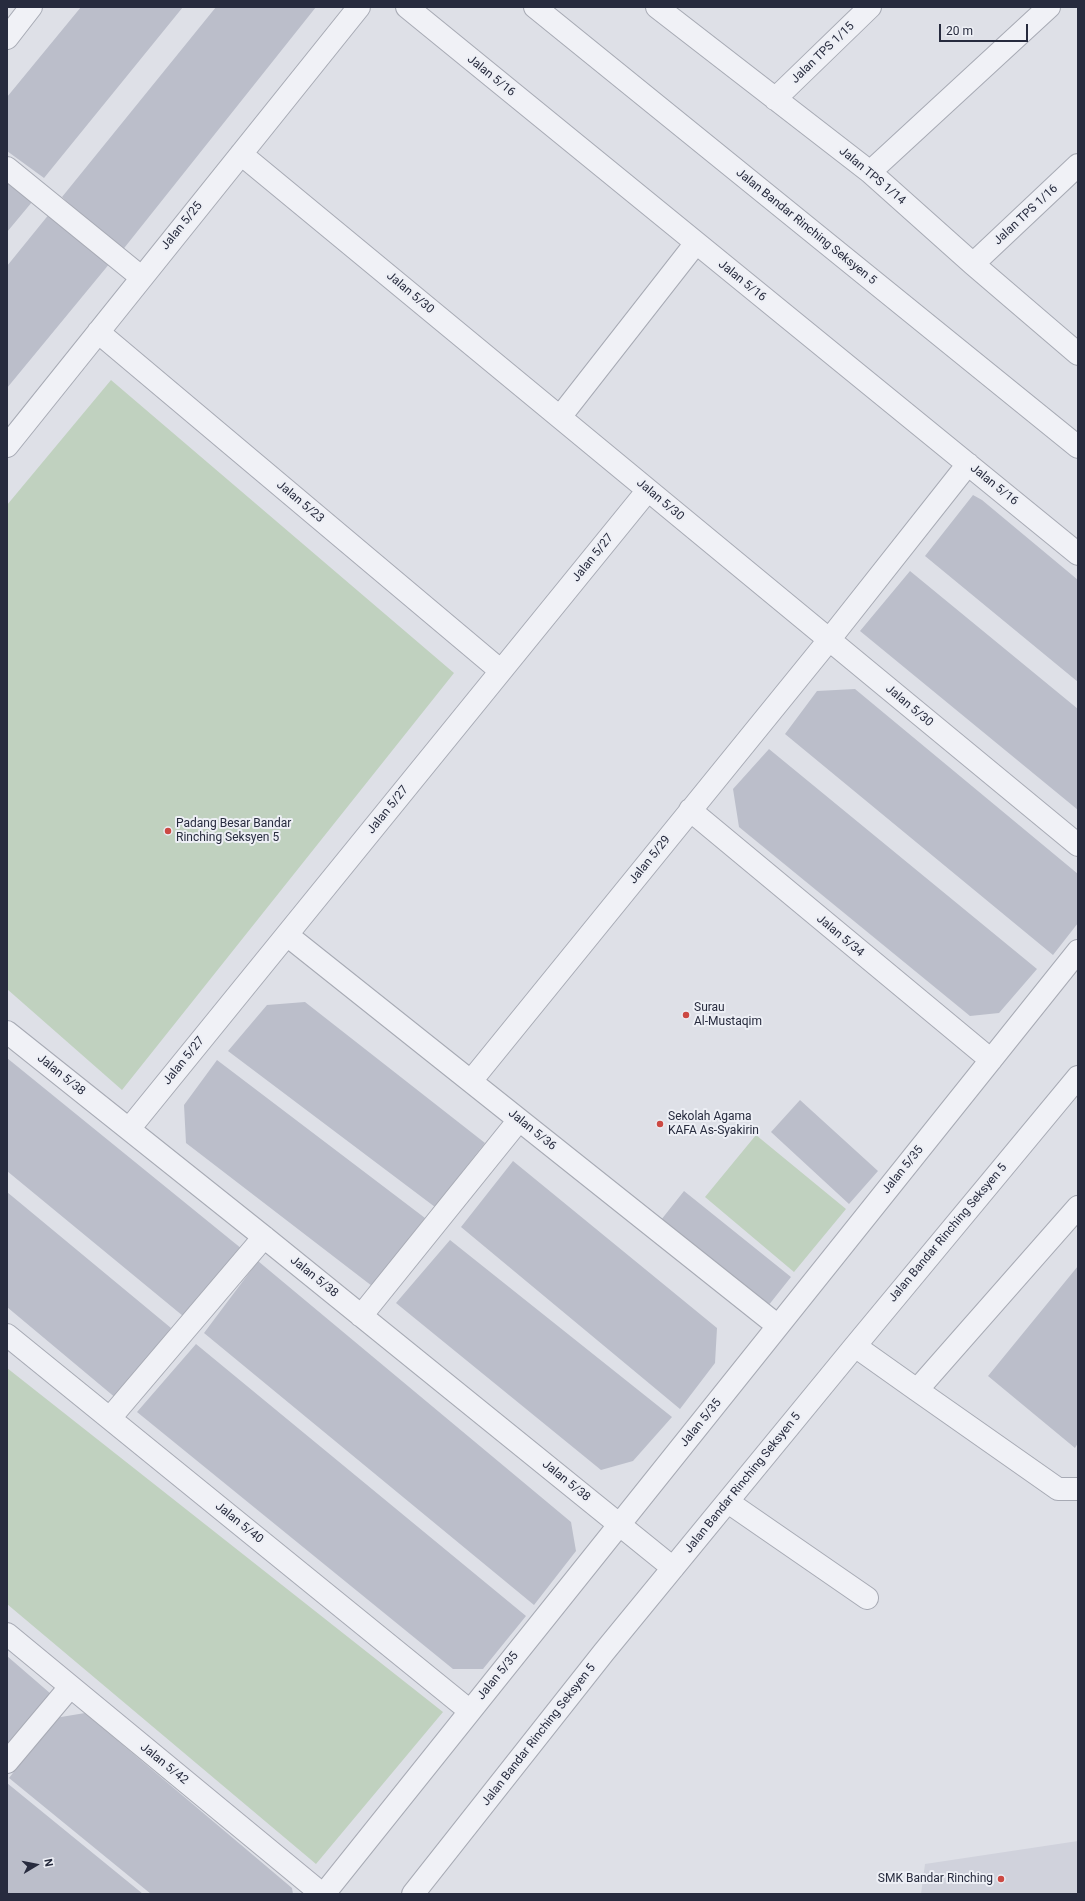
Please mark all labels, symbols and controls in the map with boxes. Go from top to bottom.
scale bar [941,16,1030,42]
street label: Jalan TPS 1/15 [788,19,858,87]
text: 20 m [946,24,973,38]
street label: Jalan 5/16 [464,52,518,100]
street label: Jalan TPS 1/14 [836,144,908,208]
street label: Jalan Bandar Rinching Seksyen 5 [733,166,879,288]
street label: Jalan TPS 1/16 [991,182,1061,248]
street label: Jalan 5/25 [158,199,206,253]
street label: Jalan 5/16 [715,257,769,305]
street label: Jalan 5/30 [383,269,437,317]
street label: Jalan 5/16 [967,461,1021,509]
street label: Jalan 5/30 [633,476,687,524]
street label: Jalan 5/23 [273,478,327,526]
street label: Jalan 5/27 [569,531,617,585]
street label: Jalan 5/30 [882,682,936,730]
street label: Jalan 5/27 [364,783,412,837]
place label: Padang Besar Bandar Rinching Seksyen 5 [176,817,291,845]
marker: Padang Besar Bandar Rinching Seksyen 5 [163,826,173,836]
street label: Jalan 5/29 [626,833,674,887]
street label: Jalan 5/34 [813,912,867,960]
place label: Surau Al-Mustaqim [694,1001,762,1029]
marker: Surau Al-Mustaqim [681,1010,691,1020]
street label: Jalan 5/27 [160,1034,208,1088]
street label: Jalan 5/38 [34,1051,88,1099]
street label: Jalan 5/36 [505,1106,559,1154]
place label: Sekolah Agama KAFA As-Syakirin [668,1110,759,1138]
marker: Sekolah Agama KAFA As-Syakirin [655,1119,665,1129]
street label: Jalan 5/35 [879,1143,927,1197]
street label: Jalan Bandar Rinching Seksyen 5 [886,1161,1010,1305]
street label: Jalan 5/38 [287,1253,341,1301]
street label: Jalan 5/35 [677,1396,725,1450]
street label: Jalan Bandar Rinching Seksyen 5 [682,1410,804,1556]
street label: Jalan 5/38 [539,1457,593,1505]
street label: Jalan 5/40 [212,1499,266,1547]
street label: Jalan 5/35 [474,1649,522,1703]
street label: Jalan Bandar Rinching Seksyen 5 [479,1661,599,1809]
street label: Jalan 5/42 [137,1740,191,1788]
north arrow [16,1845,56,1885]
text: N [41,1858,55,1868]
place label: SMK Bandar Rinching [878,1872,993,1886]
marker: SMK Bandar Rinching [996,1874,1006,1884]

